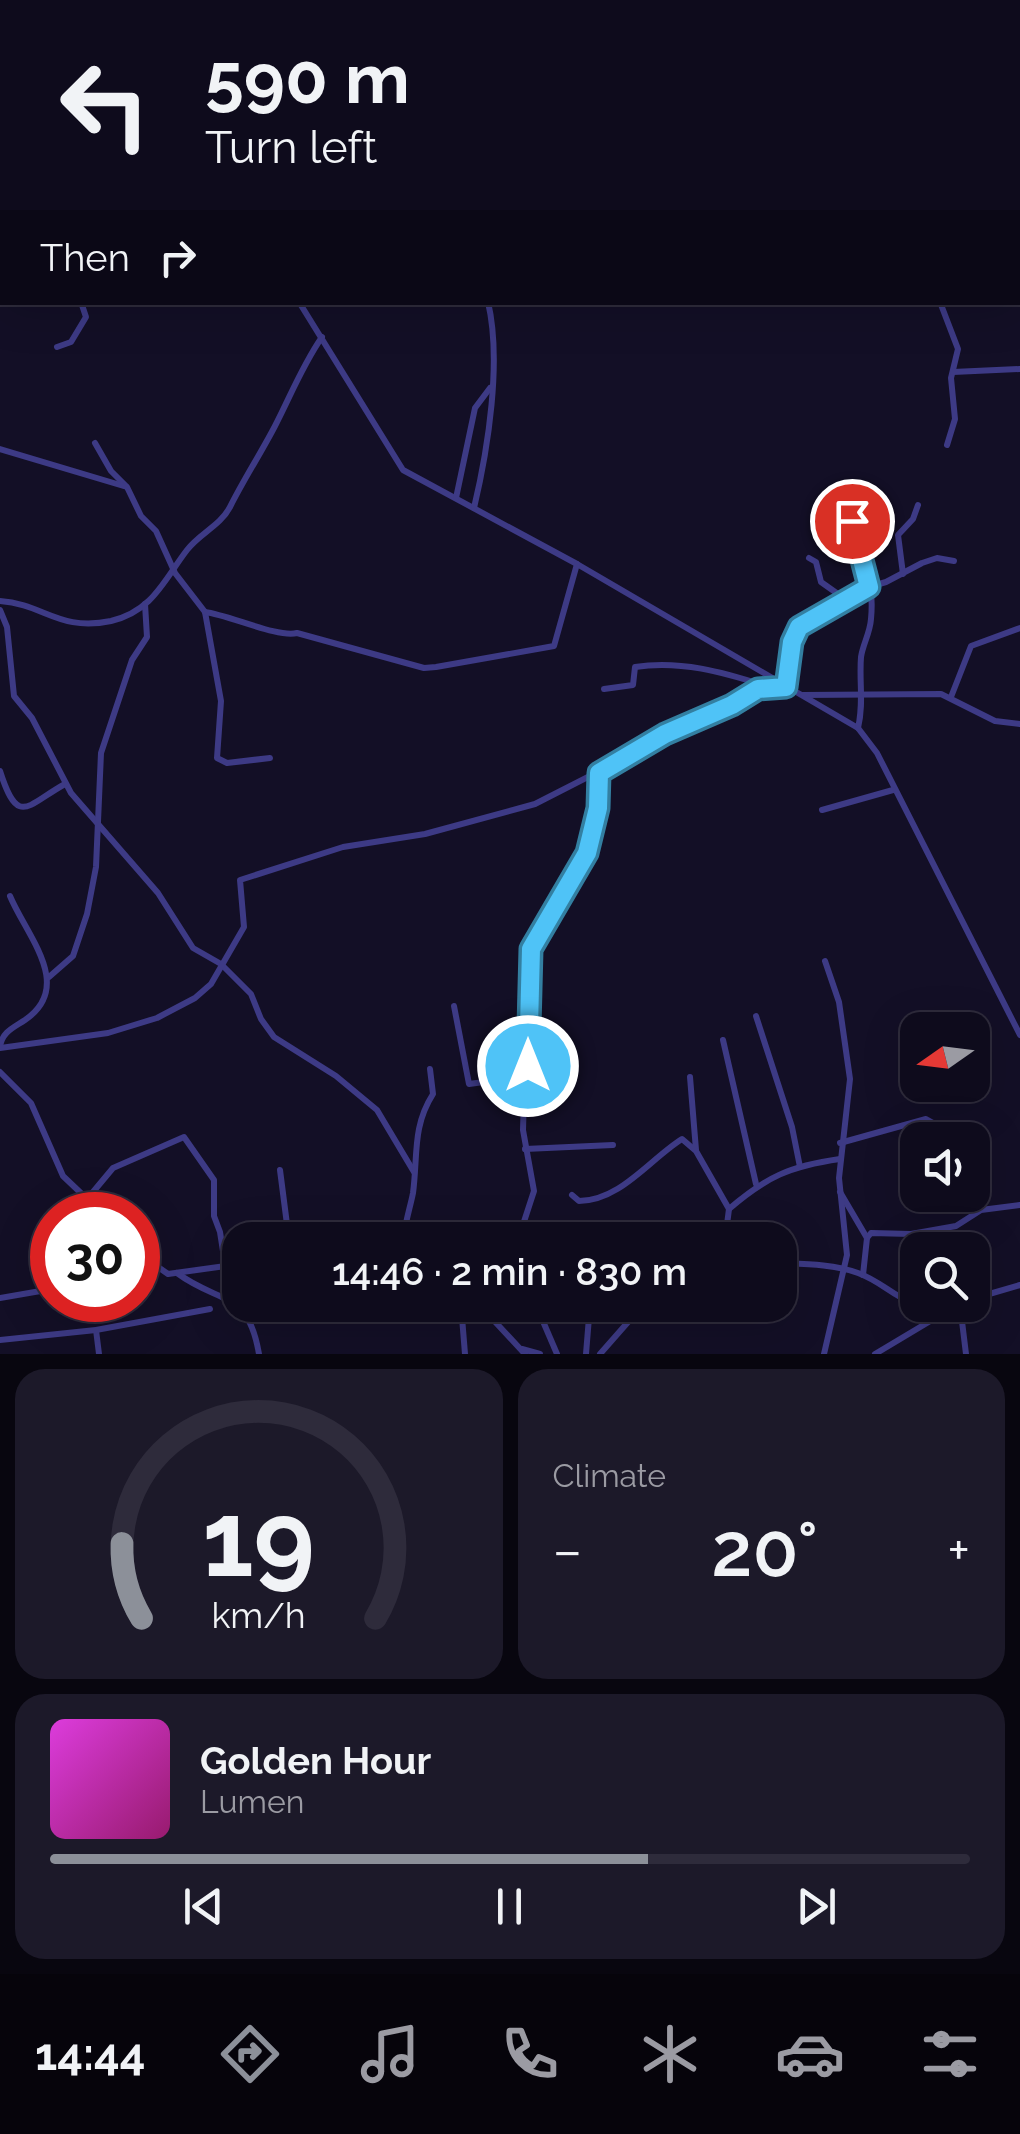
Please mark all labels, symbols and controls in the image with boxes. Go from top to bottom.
text: 590 m [205,37,410,119]
icon: left [40,40,170,170]
text: Turn left [205,121,377,174]
icon: right [150,230,205,285]
text: Then [40,235,130,280]
pin [810,479,895,564]
icon: arrive [825,494,880,549]
north arrow [900,1012,990,1102]
map controls [900,1012,990,1322]
position arrow [476,1014,580,1118]
button: sound [900,1122,990,1212]
speed limit sign: 30 [30,1192,160,1322]
button: search [900,1232,990,1322]
text: 14:46 · 2 min · 830 m [332,1249,687,1294]
text: Climate [553,1457,666,1494]
text: 19 [202,1478,315,1600]
text: 20° [711,1505,818,1594]
text: − [553,1518,582,1583]
text: + [947,1518,970,1583]
text: km/h [212,1594,306,1636]
text: Golden Hour [200,1738,431,1783]
text: Lumen [200,1783,304,1820]
icon: previous [176,1879,231,1934]
icon: pause [482,1879,537,1934]
icon: next [789,1879,844,1934]
icon: directions [215,2019,285,2089]
icon: music [355,2019,425,2089]
icon: phone [495,2019,565,2089]
icon: climate [635,2019,705,2089]
icon: car [775,2019,845,2089]
icon: filters [915,2019,985,2089]
text: 14:44 [35,2028,145,2081]

